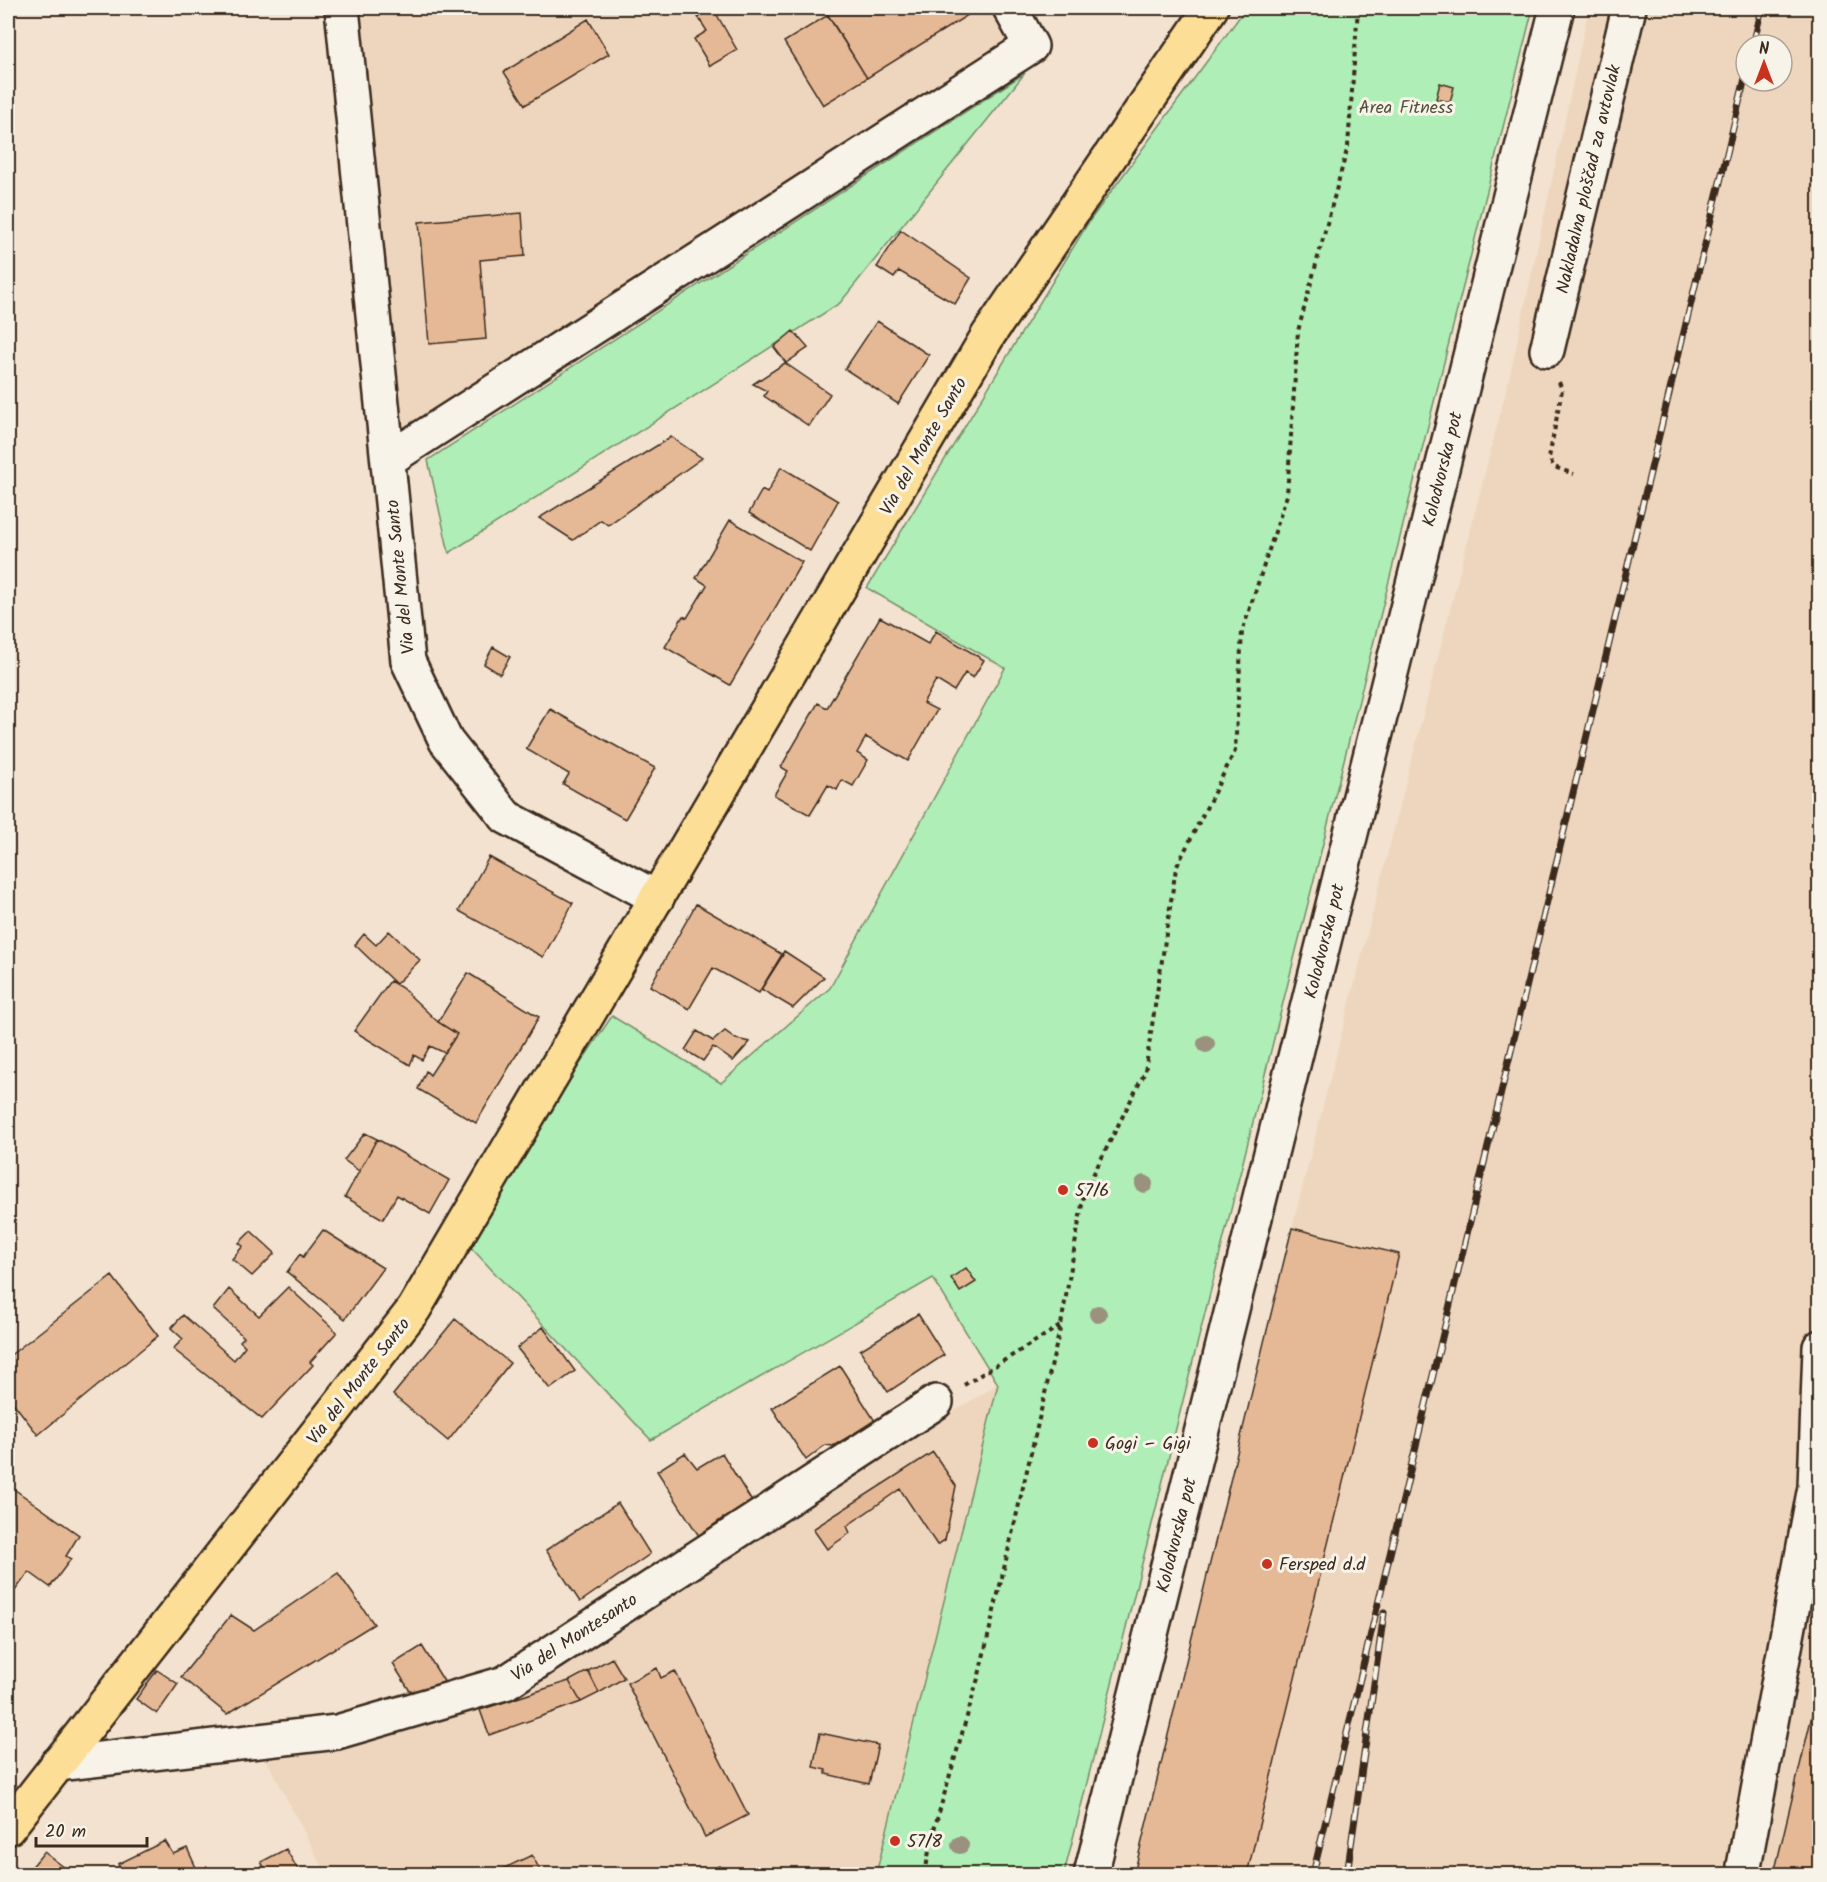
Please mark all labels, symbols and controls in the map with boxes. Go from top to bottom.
north arrow [1734,33,1794,93]
text: N [1759,37,1769,62]
street label: Nakladalna ploščad za avtovlak [1549,61,1630,297]
park label: Area Fitness [1359,94,1454,123]
street label: Via del Monte Santo [873,372,976,521]
street label: Kolodvorska pot [1415,408,1472,530]
street label: Via del Monte Santo [379,498,424,656]
street label: Kolodvorska pot [1297,880,1354,1002]
place label: 57/6 [1075,1177,1109,1206]
marker: 57/6 [1056,1183,1070,1197]
street label: Via del Monte Santo [300,1312,418,1452]
place label: Gogi – Gigi [1105,1430,1191,1459]
marker: Gogi – Gigi [1086,1436,1100,1450]
street label: Kolodvorska pot [1149,1474,1206,1596]
place label: Fersped d.d [1279,1551,1366,1580]
marker: Fersped d.d [1260,1557,1274,1571]
street label: Via del Montesanto [506,1586,644,1690]
scale bar [36,1810,147,1848]
text: 20 m [45,1818,86,1847]
place label: 57/8 [907,1828,942,1857]
marker: 57/8 [888,1834,902,1848]

